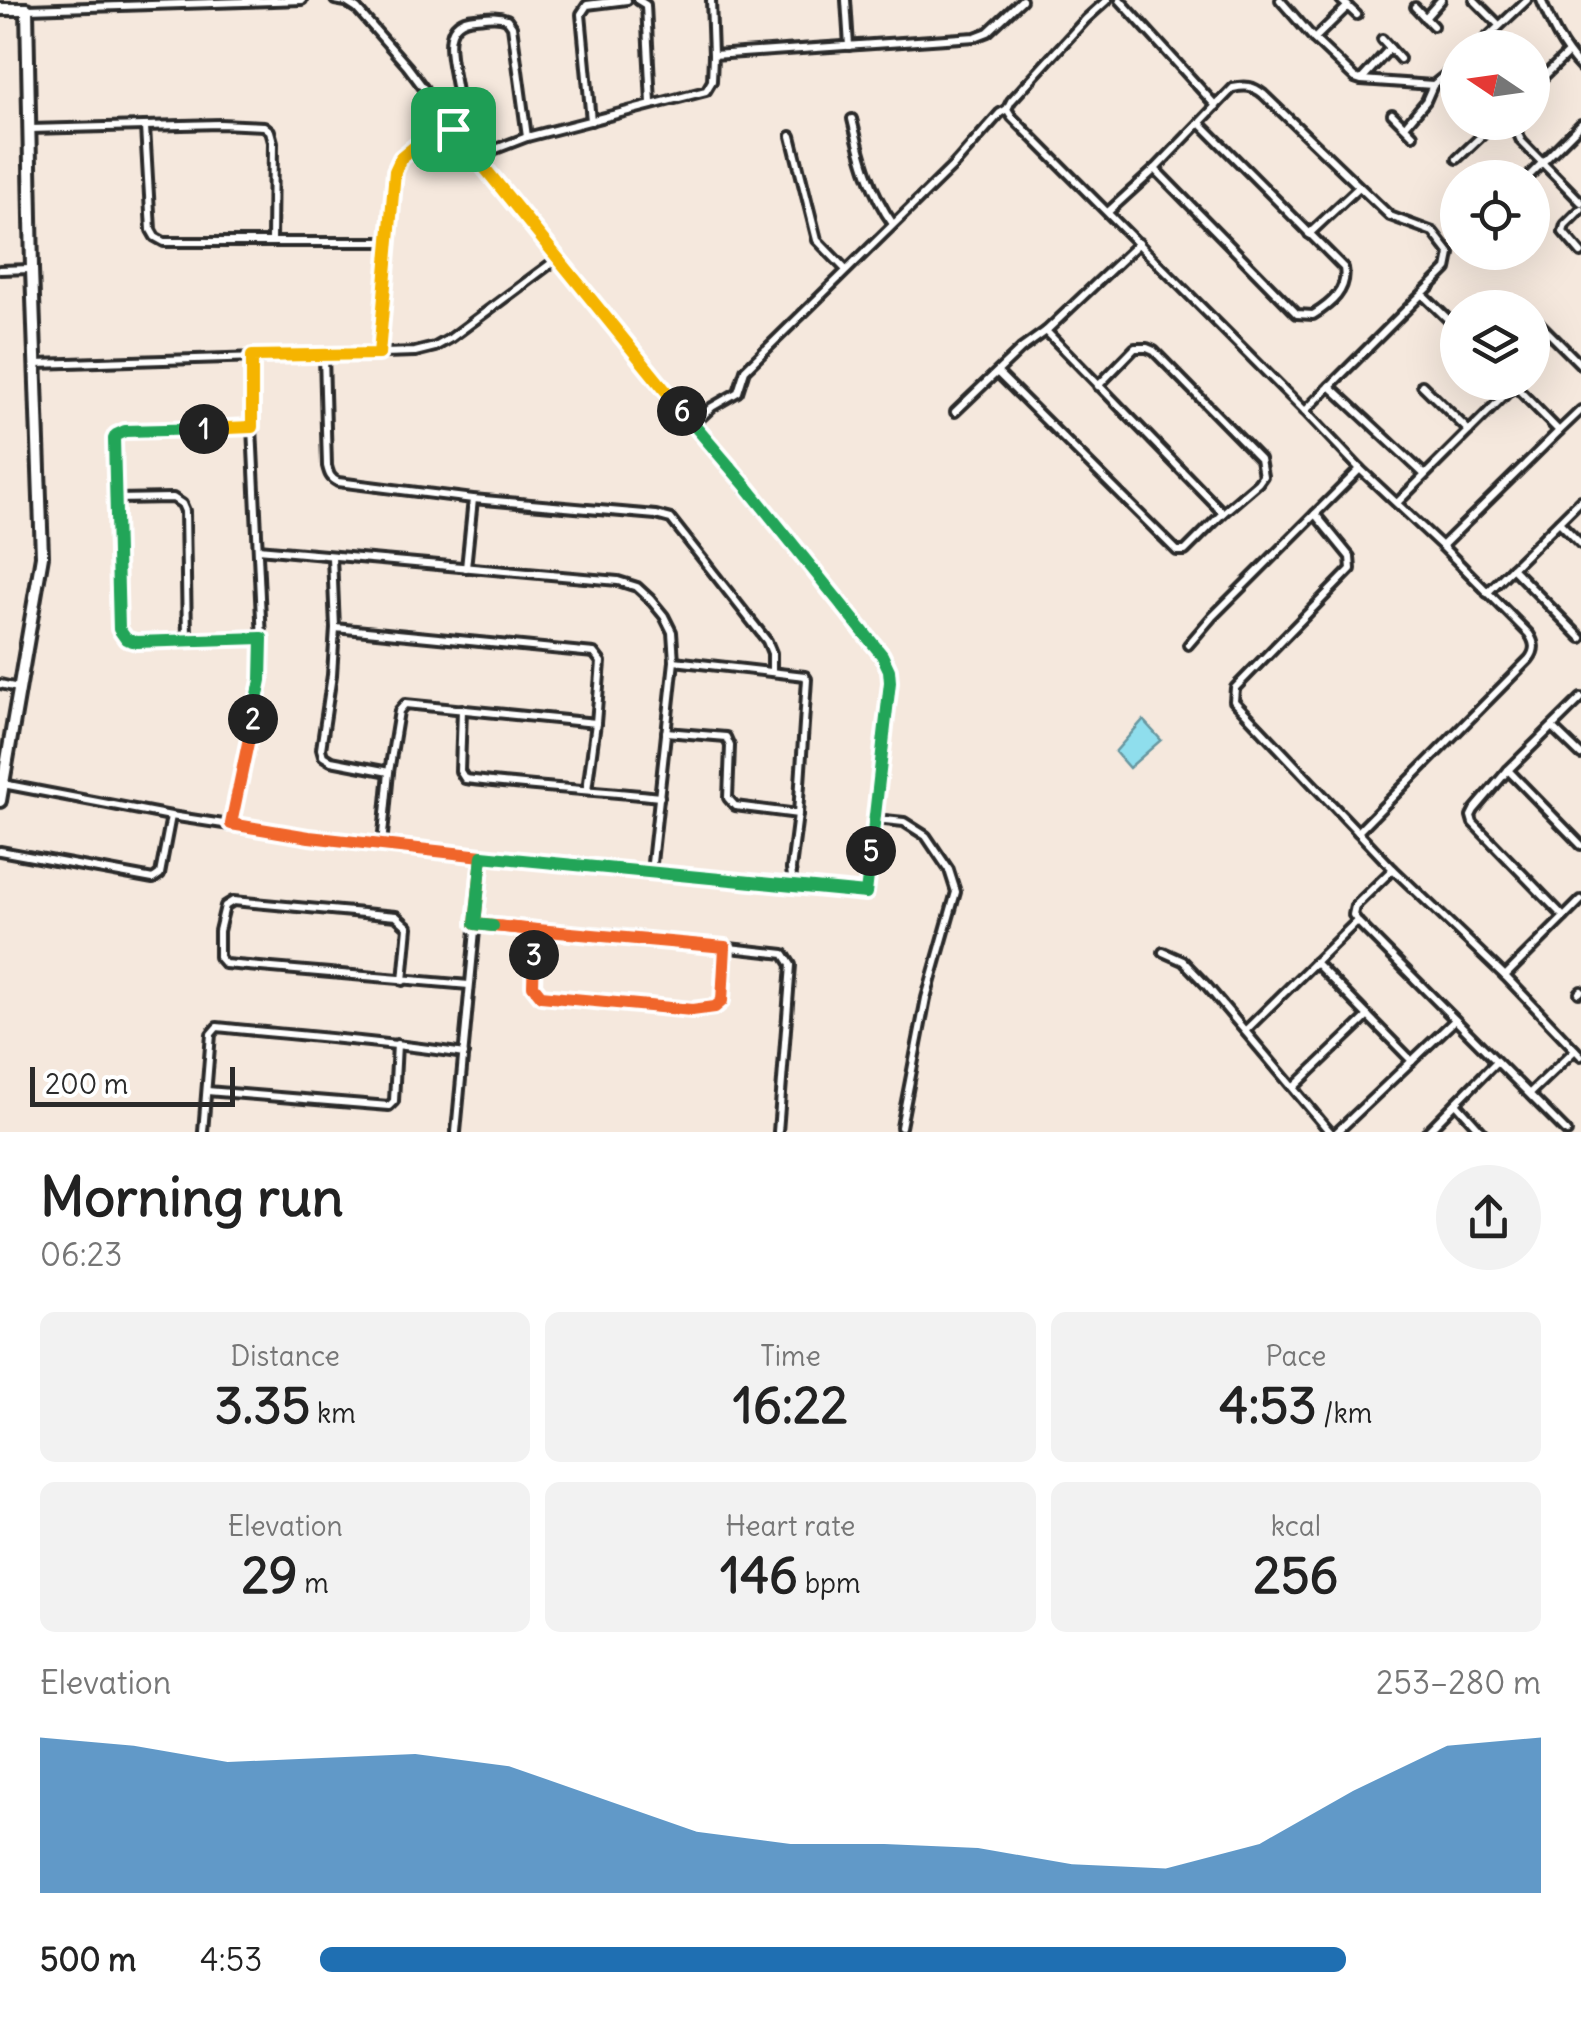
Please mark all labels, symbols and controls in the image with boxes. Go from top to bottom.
north arrow [1440,30,1550,140]
map controls [1440,30,1550,400]
pin [411,87,496,172]
icon: arrive [426,102,481,157]
button: locate [1440,160,1550,270]
button: layers [1440,290,1550,400]
pin: 6 [657,386,707,436]
text: 6 [674,393,690,429]
pin: 1 [179,404,229,454]
text: 1 [198,411,210,447]
pin: 2 [228,694,278,744]
text: 2 [245,701,261,737]
pin: 5 [846,826,896,876]
text: 5 [863,833,879,869]
pin: 3 [509,930,559,980]
text: 3 [526,937,542,973]
scale bar [30,1062,235,1106]
text: 200 m [45,1066,128,1102]
text: Morning run [40,1162,344,1231]
button: share [1436,1165,1541,1270]
text: 06:23 [40,1234,122,1275]
text: Distance [230,1338,340,1374]
text: Time [760,1338,821,1374]
text: Pace [1265,1338,1326,1374]
text: 3.35 [214,1374,310,1437]
text: 16:22 [733,1374,848,1437]
text: 4:53 [1219,1374,1317,1437]
text: km [310,1395,356,1431]
text: /km [1317,1395,1372,1431]
text: Elevation [228,1508,343,1544]
text: Heart rate [726,1508,855,1544]
text: kcal [1271,1508,1321,1544]
text: 29 [241,1544,298,1607]
text: 146 [720,1544,798,1607]
text: 256 [1253,1544,1338,1607]
text: m [298,1565,329,1601]
text: bpm [798,1565,861,1601]
text: Elevation [40,1662,171,1703]
text: 253–280 m [1376,1662,1541,1703]
text: 500 m [40,1939,136,1980]
text: 4:53 [200,1939,262,1980]

